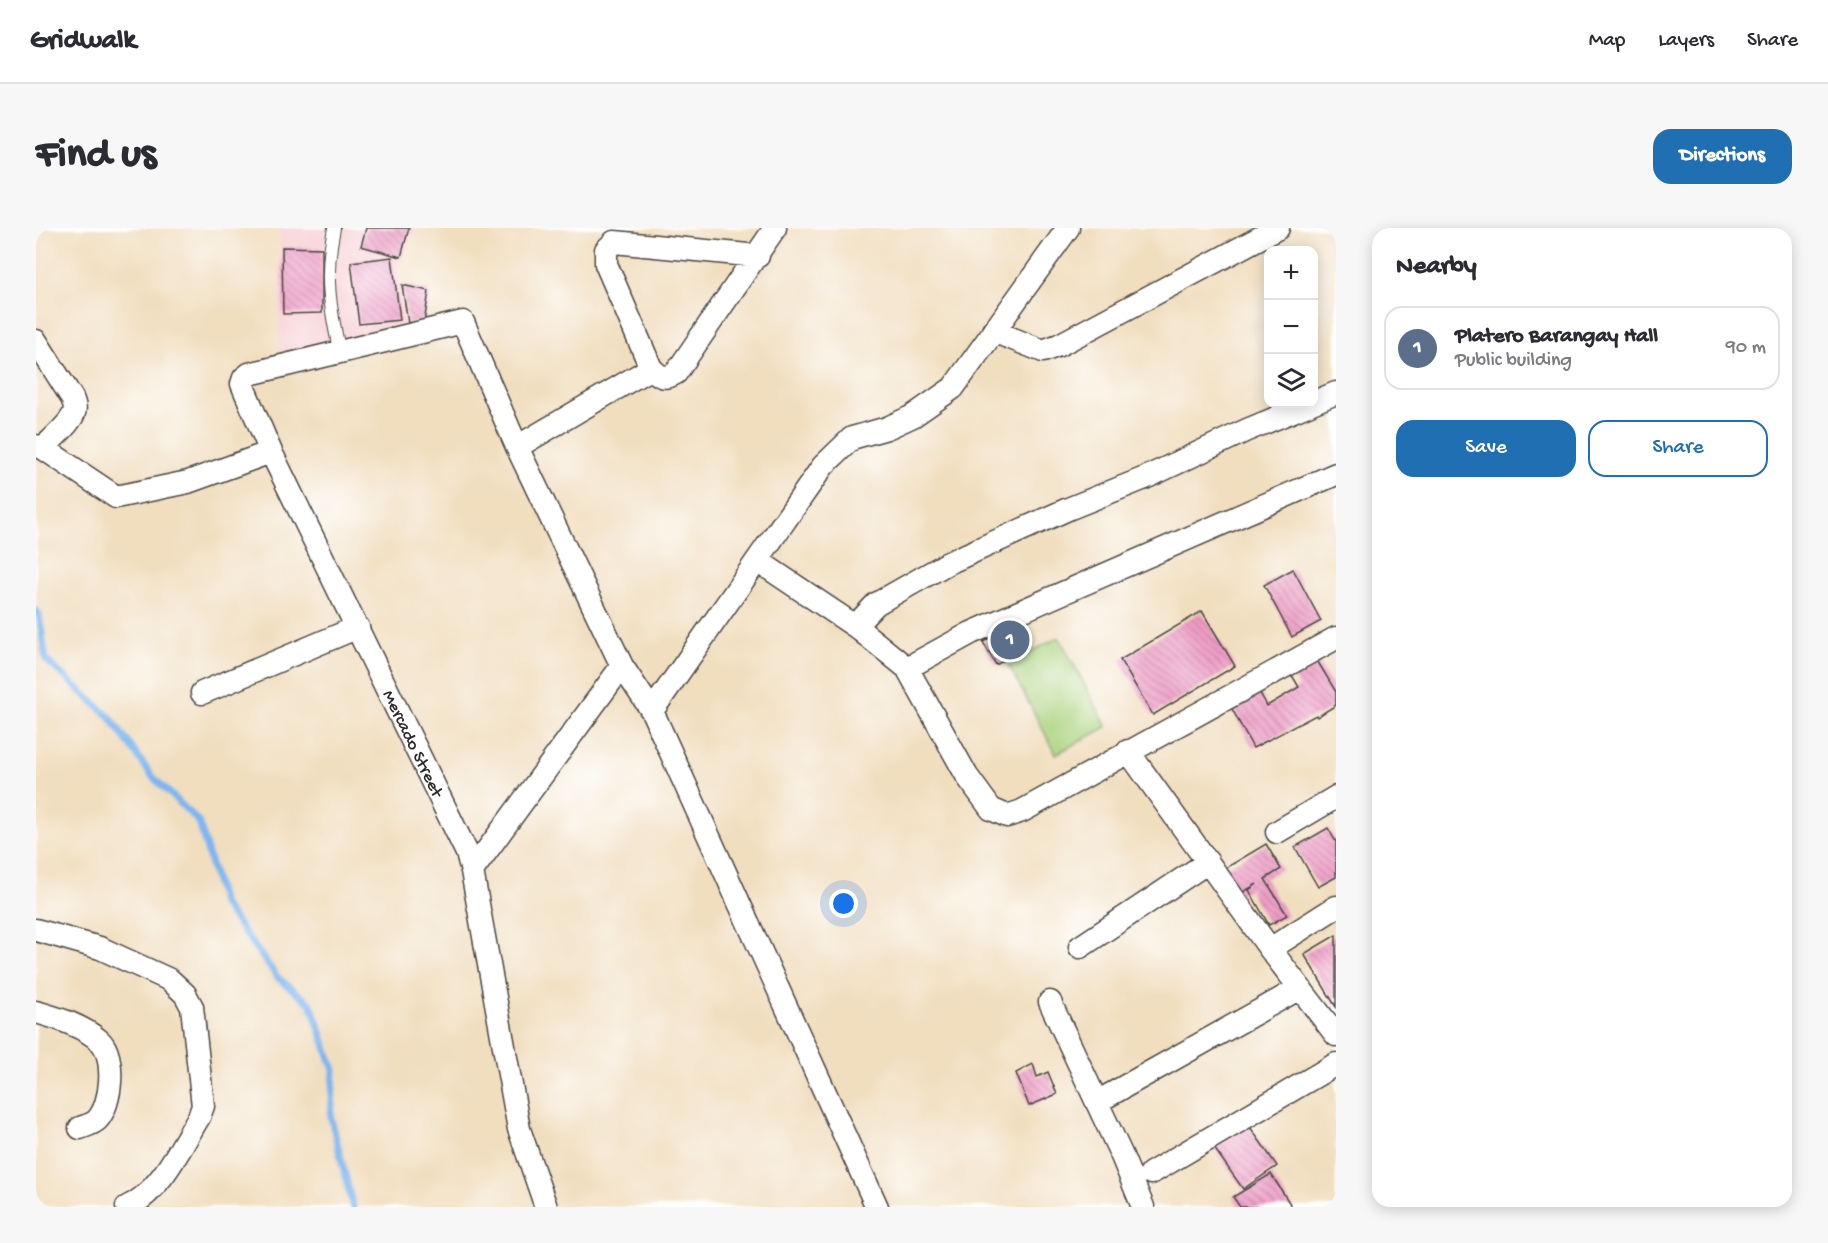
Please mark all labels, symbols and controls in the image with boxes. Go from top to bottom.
text: Gridwalk [30,25,136,58]
text: Map [1589,29,1625,54]
text: Layers [1658,29,1714,54]
text: Share [1747,29,1798,54]
button: Directions [1653,129,1792,184]
text: Find us [36,132,156,181]
map controls [1264,246,1318,408]
button: + [1264,246,1318,300]
text: Nearby [1396,252,1477,283]
button: − [1264,300,1318,354]
text: Platero Barangay Hall [1455,324,1658,350]
text: 1 [1413,337,1422,360]
text: 90 m [1726,337,1766,360]
text: Public building [1455,350,1572,373]
button: layers [1264,354,1318,408]
button: Save [1396,420,1576,477]
button: Share [1588,420,1768,477]
pin: 1 [990,618,1030,662]
street label: Mercado Street [377,687,447,802]
your location [829,889,858,918]

